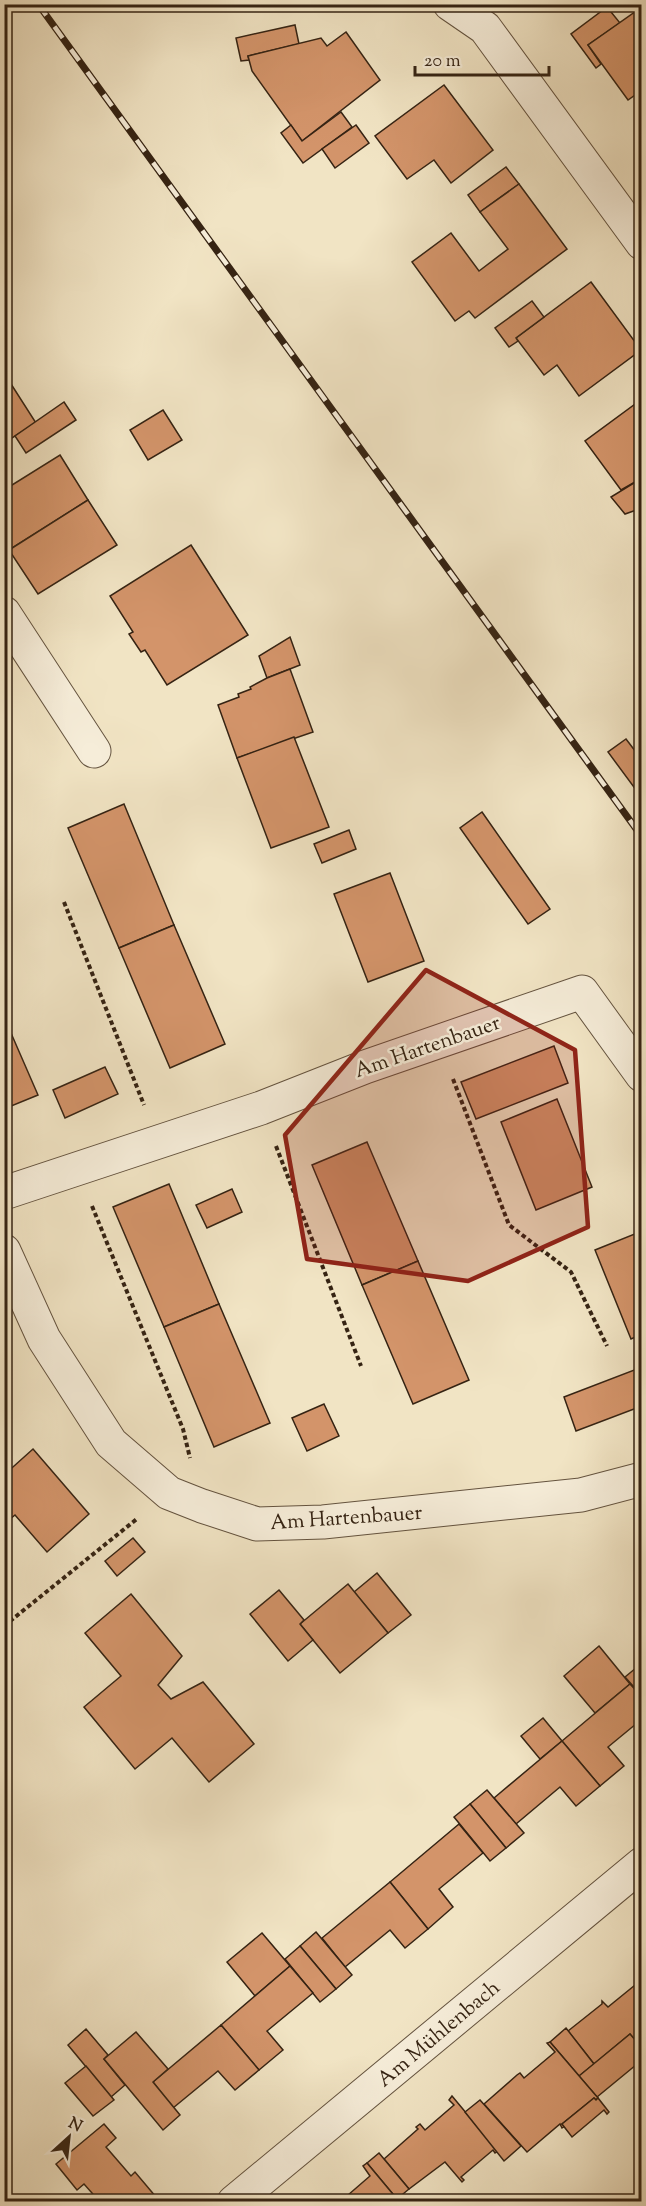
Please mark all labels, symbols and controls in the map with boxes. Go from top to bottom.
scale bar [415,39,548,77]
text: 20 m [424,49,461,75]
street label: Am Hartenbauer [351,1009,505,1087]
street label: Am Hartenbauer [269,1499,423,1539]
street label: Am Mühlenbach [371,1974,507,2095]
north arrow [39,2107,99,2167]
text: N [64,2113,86,2139]

